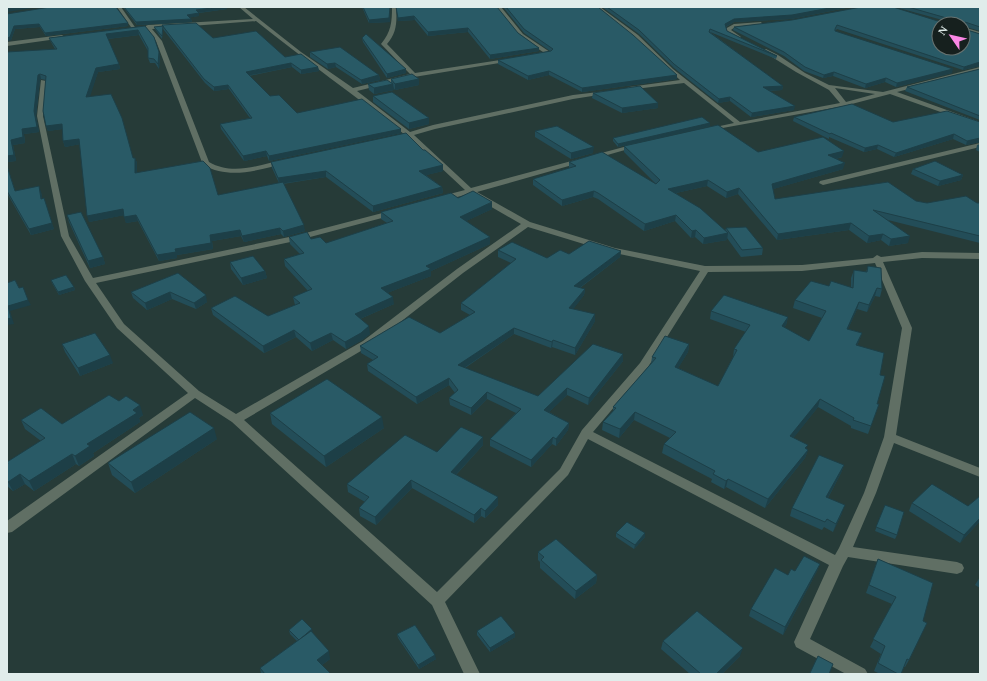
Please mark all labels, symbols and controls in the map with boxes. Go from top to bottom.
north arrow [931,16,971,56]
text: N [936,24,950,37]

